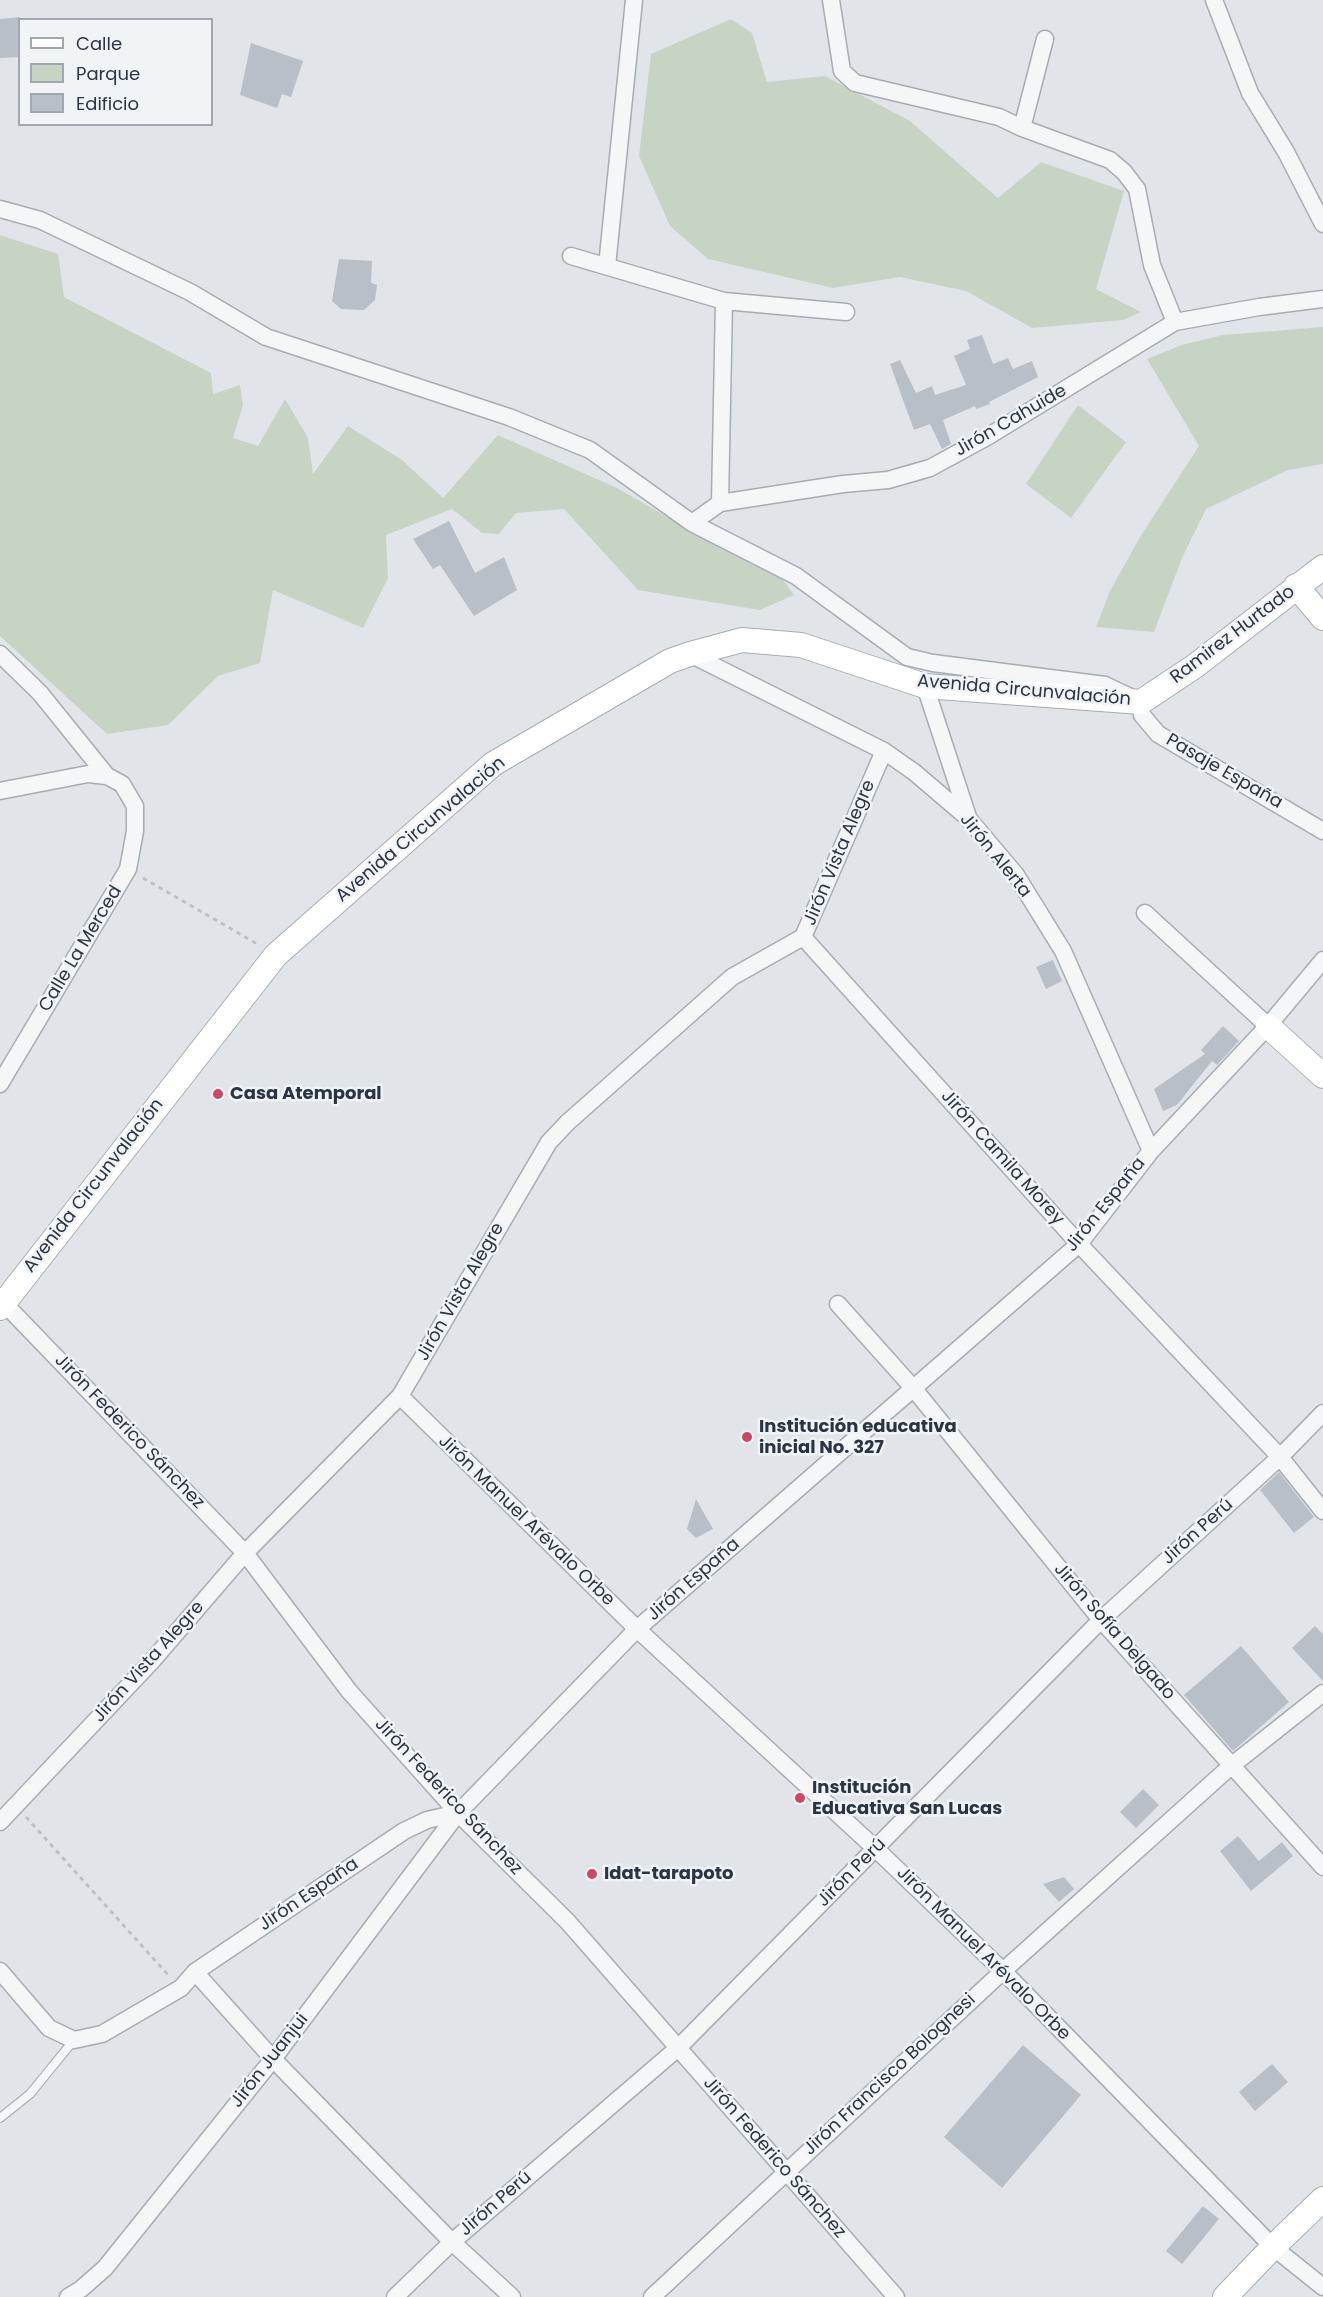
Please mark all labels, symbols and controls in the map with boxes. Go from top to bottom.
legend [18,18,213,126]
text: Calle [76,31,122,56]
text: Parque [76,61,140,86]
text: Edificio [76,91,139,116]
street label: Jirón Cahuide [951,380,1071,462]
street label: Ramirez Hurtado [1167,581,1299,689]
street label: Avenida Circunvalación [916,671,1132,711]
street label: Pasaje España [1162,730,1286,814]
street label: Avenida Circunvalación [332,753,510,907]
street label: Jirón Vista Alegre [800,777,880,929]
street label: Jirón Alerta [955,810,1035,902]
street label: Calle La Merced [35,882,127,1016]
place label: Casa Atemporal [230,1083,382,1105]
street label: Jirón Camila Morey [936,1086,1068,1230]
marker: Casa Atemporal [211,1087,225,1101]
street label: Avenida Circunvalación [19,1095,169,1277]
street label: Jirón España [1061,1153,1151,1257]
street label: Jirón Vista Alegre [413,1219,509,1365]
street label: Jirón Federico Sánchez [49,1350,209,1514]
place label: Institución educativa inicial No. 327 [759,1416,957,1458]
marker: Institución educativa inicial No. 327 [740,1430,754,1444]
street label: Jirón Manuel Arévalo Orbe [433,1431,619,1611]
street label: Jirón Perú [1158,1494,1238,1570]
street label: Jirón España [643,1534,745,1626]
street label: Jirón Sofía Delgado [1049,1559,1179,1705]
street label: Jirón Vista Alegre [89,1597,209,1727]
street label: Jirón Federico Sánchez [370,1714,526,1880]
place label: Institución Educativa San Lucas [812,1777,1002,1820]
marker: Institución Educativa San Lucas [793,1791,807,1805]
street label: Jirón Perú [813,1834,891,1912]
street label: Jirón España [255,1854,363,1936]
place label: Idat-tarapoto [604,1863,733,1885]
street label: Jirón Manuel Arévalo Orbe [892,1863,1074,2045]
marker: Idat-tarapoto [585,1867,599,1881]
street label: Jirón Francisco Bolognesi [800,1990,980,2160]
street label: Jirón Juanjui [226,2010,314,2112]
street label: Jirón Federico Sánchez [698,2073,850,2243]
street label: Jirón Perú [456,2167,536,2241]

